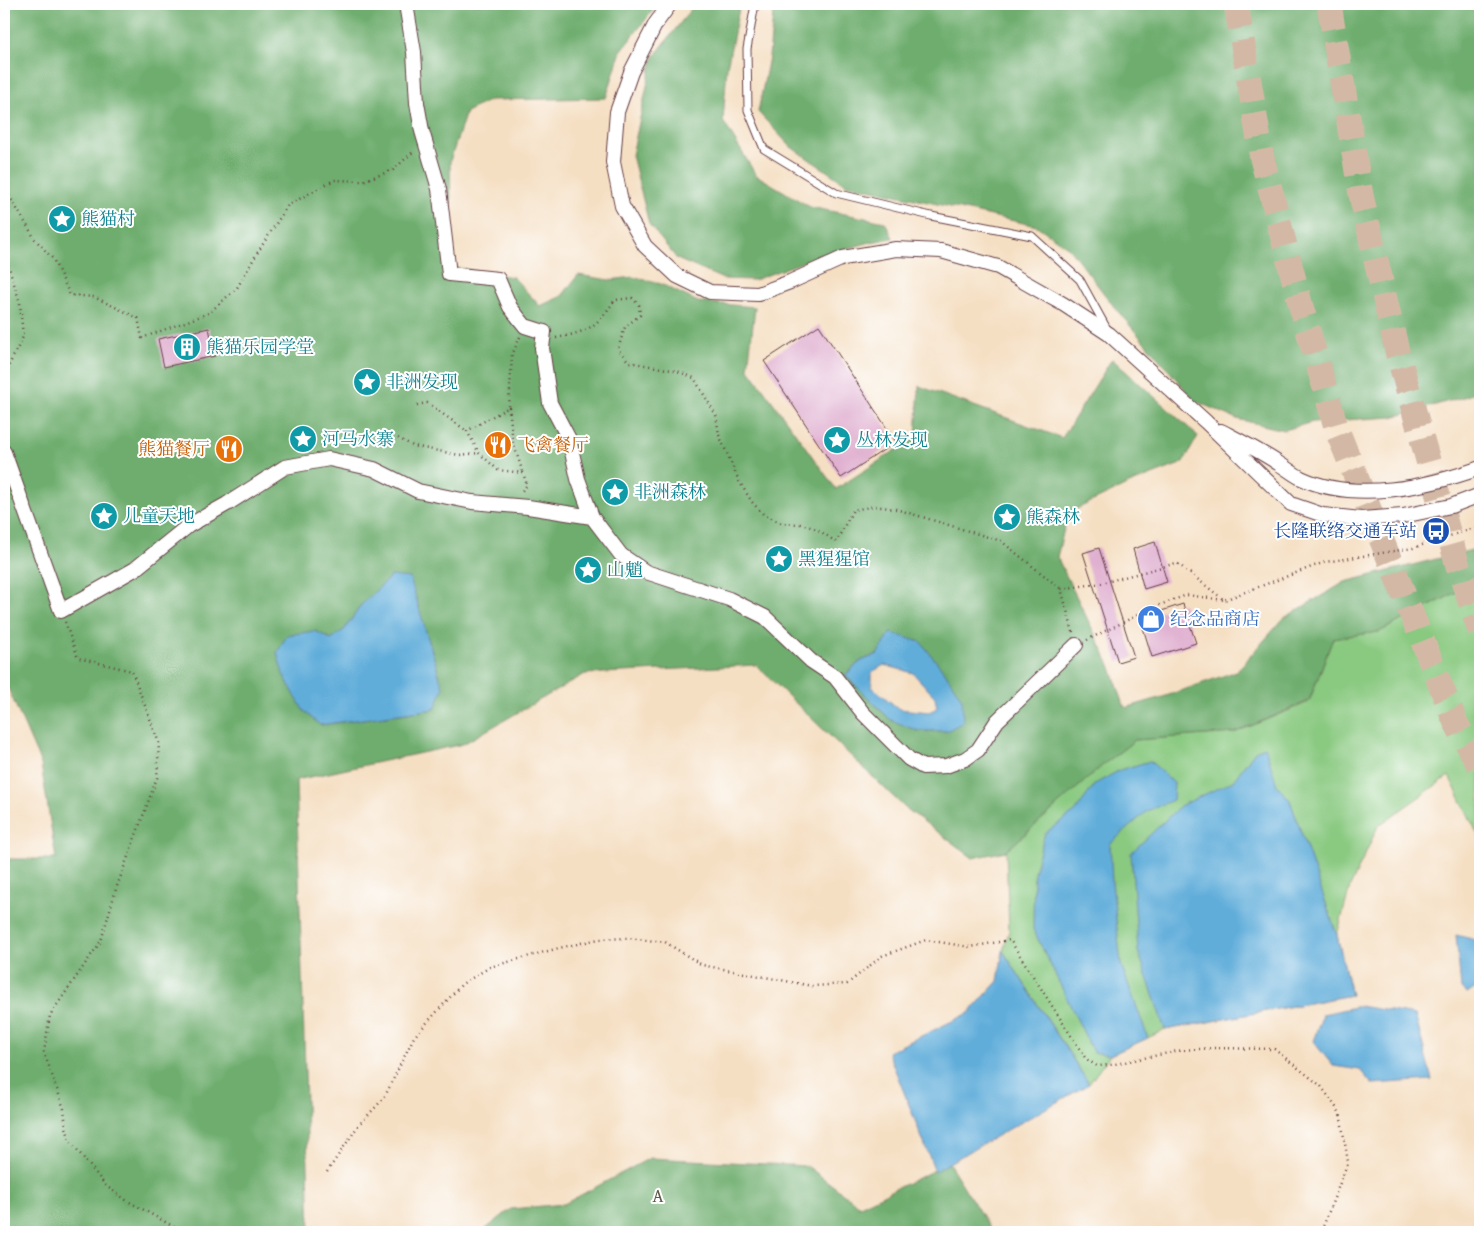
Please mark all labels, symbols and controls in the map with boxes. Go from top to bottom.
place icon: 熊猫村 [47,204,77,234]
place label: 熊猫村 [81,205,135,232]
building icon: 熊猫乐园学堂 [172,332,202,362]
place label: 熊猫乐园学堂 [206,333,314,360]
place icon: 非洲发现 [352,367,382,397]
place label: 非洲发现 [386,368,458,395]
place icon: 河马水寨 [288,424,318,454]
place label: 河马水寨 [322,425,394,452]
place icon: 丛林发现 [822,425,852,455]
place label: 丛林发现 [856,426,928,453]
restaurant icon: 飞禽餐厅 [483,430,513,460]
place label: 飞禽餐厅 [517,431,589,458]
restaurant icon: 熊猫餐厅 [214,434,244,464]
place label: 熊猫餐厅 [138,435,210,462]
place icon: 非洲森林 [600,477,630,507]
place label: 非洲森林 [634,478,706,505]
place icon: 儿童天地 [89,501,119,531]
place label: 儿童天地 [123,502,195,529]
place icon: 熊森林 [992,502,1022,532]
place label: 熊森林 [1026,503,1080,530]
bus stop icon: 长隆联络交通车站 [1421,516,1451,546]
place label: 长隆联络交通车站 [1273,517,1417,544]
place icon: 黑猩猩馆 [764,544,794,574]
place label: 黑猩猩馆 [798,545,870,572]
place icon: 山魈 [573,555,603,585]
place label: 山魈 [607,556,643,583]
shop icon: 纪念品商店 [1136,604,1166,634]
place label: 纪念品商店 [1170,605,1260,632]
park label: A [653,1182,664,1209]

